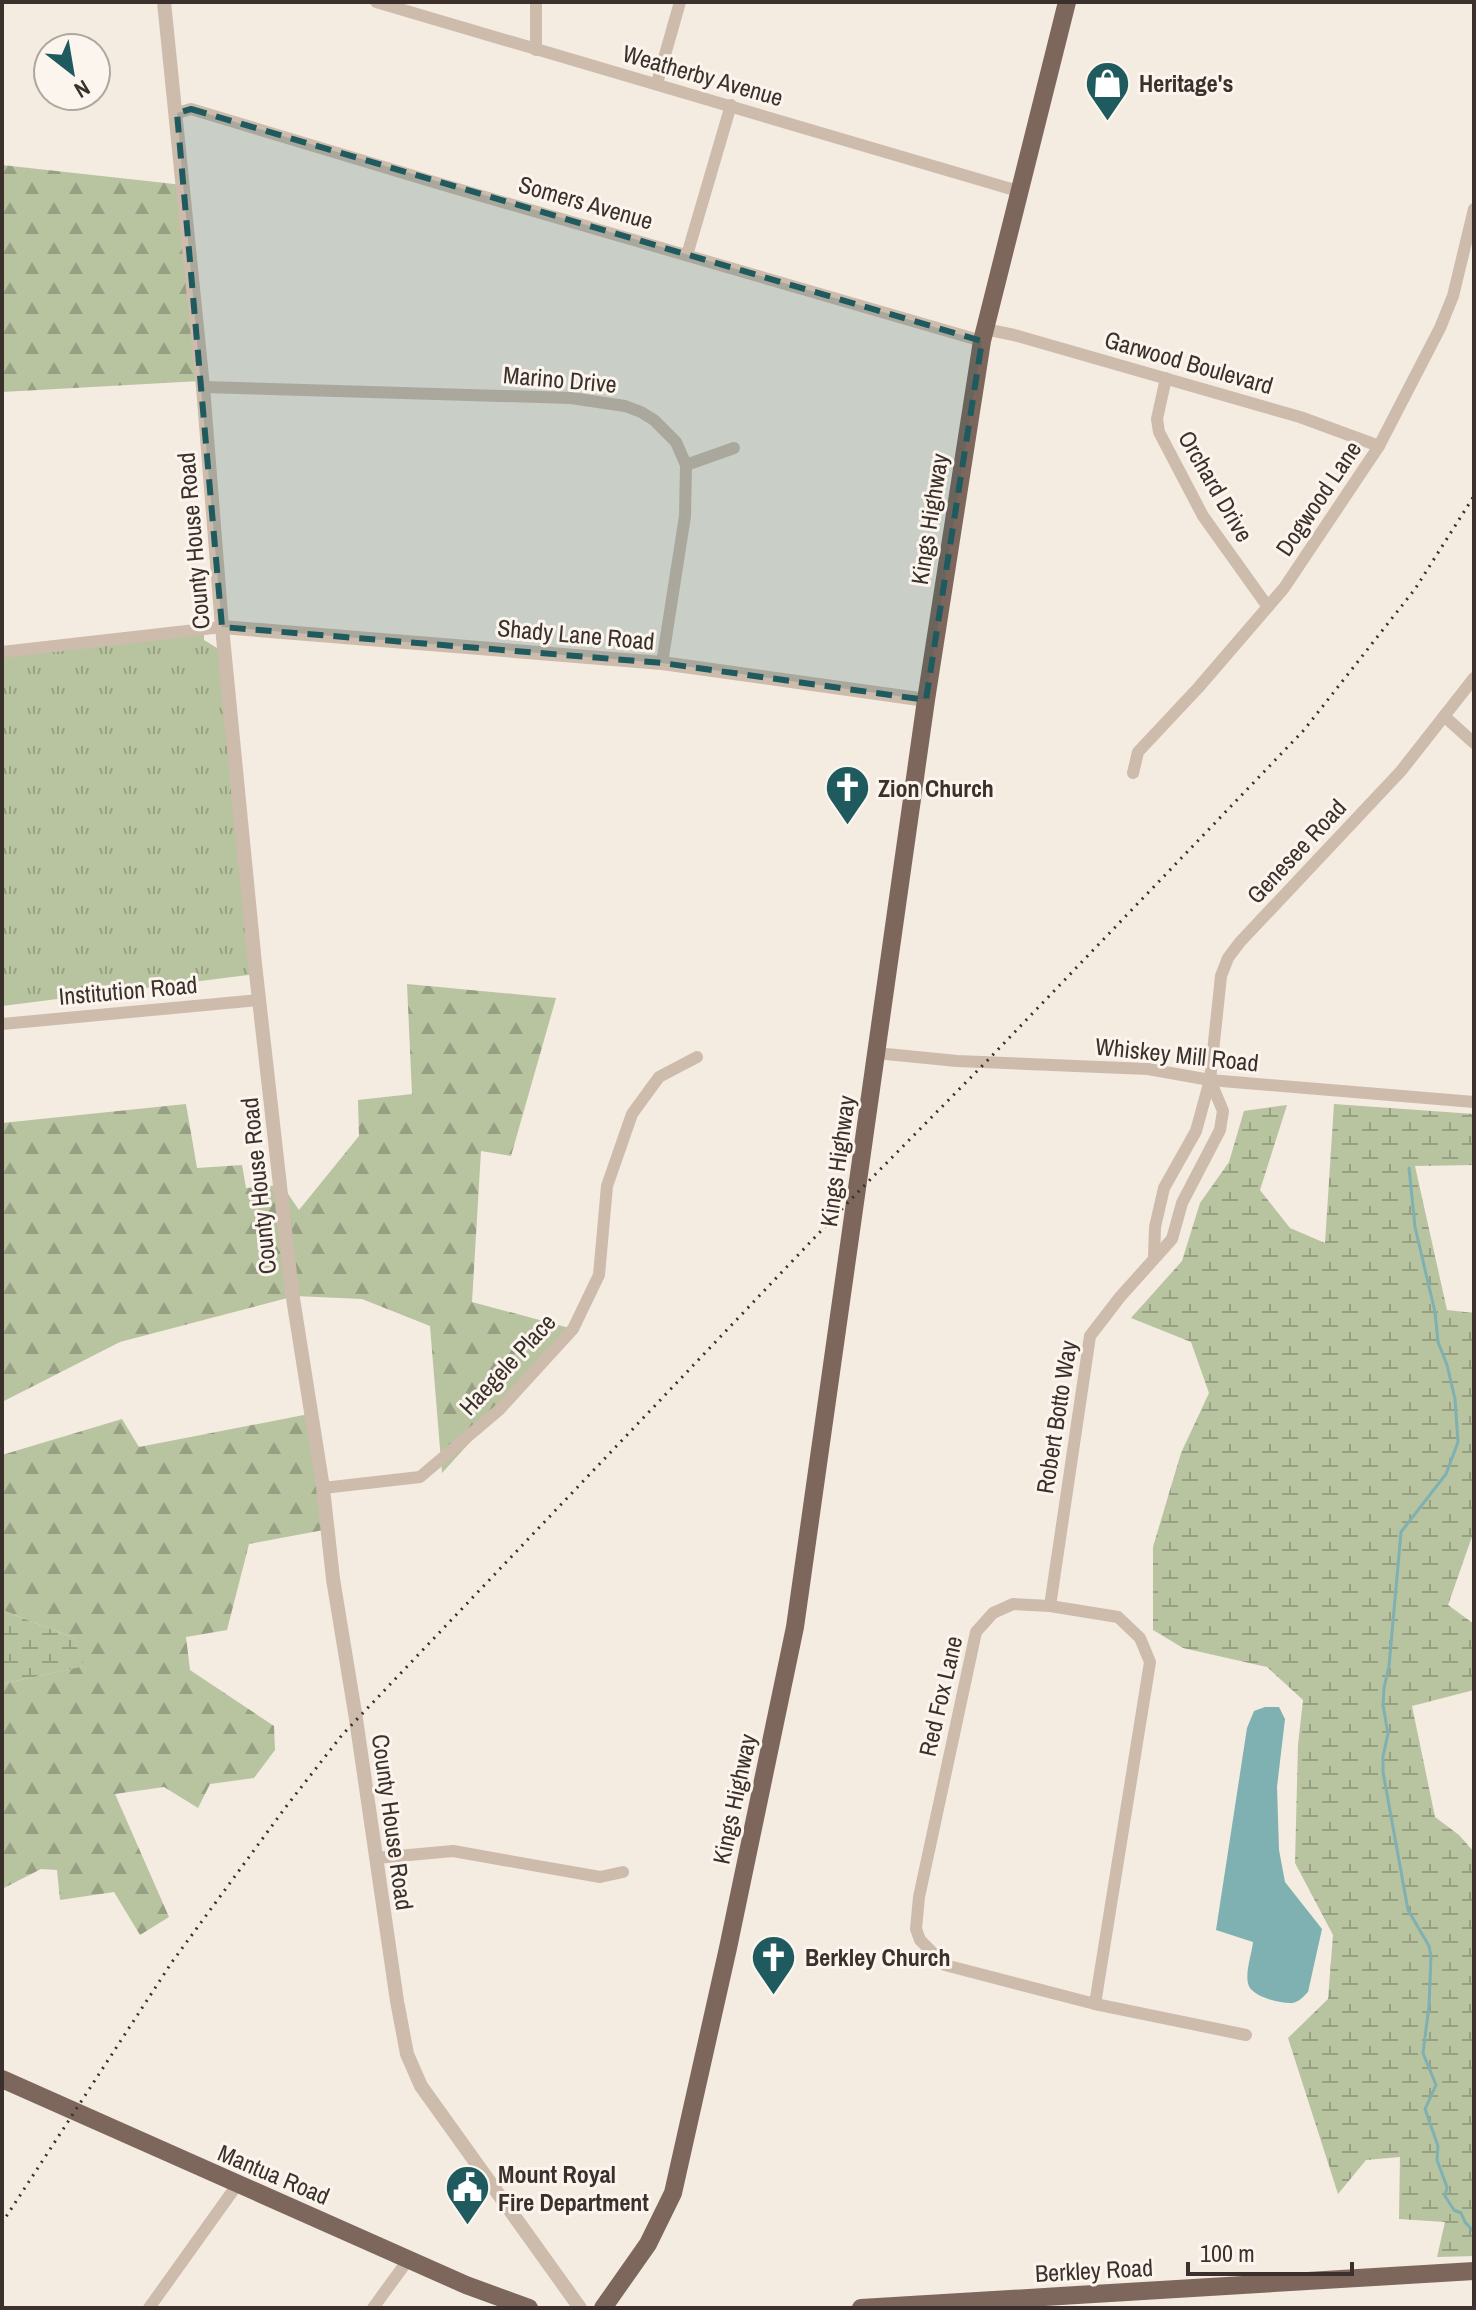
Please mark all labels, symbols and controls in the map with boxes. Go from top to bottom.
north arrow [32,32,112,112]
street label: Weatherby Avenue [619,37,787,113]
shop icon: Heritage's [1084,59,1132,122]
place label: Heritage's [1139,67,1233,99]
text: N [69,73,96,105]
street label: Somers Avenue [515,168,657,236]
street label: Garwood Boulevard [1101,323,1277,401]
street label: Marino Drive [502,358,618,400]
street label: Orchard Drive [1171,424,1261,548]
street label: Dogwood Lane [1268,434,1368,562]
street label: County House Road [169,451,217,631]
street label: Kings Highway [903,451,955,587]
street label: Shady Lane Road [496,611,656,657]
church icon: Zion Church [823,764,871,827]
place label: Zion Church [878,772,994,804]
street label: Genesee Road [1239,792,1353,910]
street label: Institution Road [57,968,199,1012]
street label: Whiskey Mill Road [1094,1030,1260,1078]
street label: Kings Highway [812,1093,862,1229]
street label: County House Road [233,1096,283,1276]
street label: Haegele Place [452,1306,562,1422]
street label: Robert Botto Way [1028,1338,1084,1496]
street label: Red Fox Lane [911,1633,969,1759]
street label: Kings Highway [705,1731,763,1867]
street label: County House Road [365,1732,421,1912]
church icon: Berkley Church [750,1933,798,1996]
place label: Berkley Church [805,1941,950,1973]
street label: Mantua Road [213,2136,335,2212]
place label: Mount Royal Fire Department [498,2158,649,2218]
public building icon: Mount Royal Fire Department [443,2164,491,2227]
scale bar [1188,2226,1352,2276]
text: 100 m [1200,2237,1255,2269]
street label: Berkley Road [1034,2251,1154,2289]

